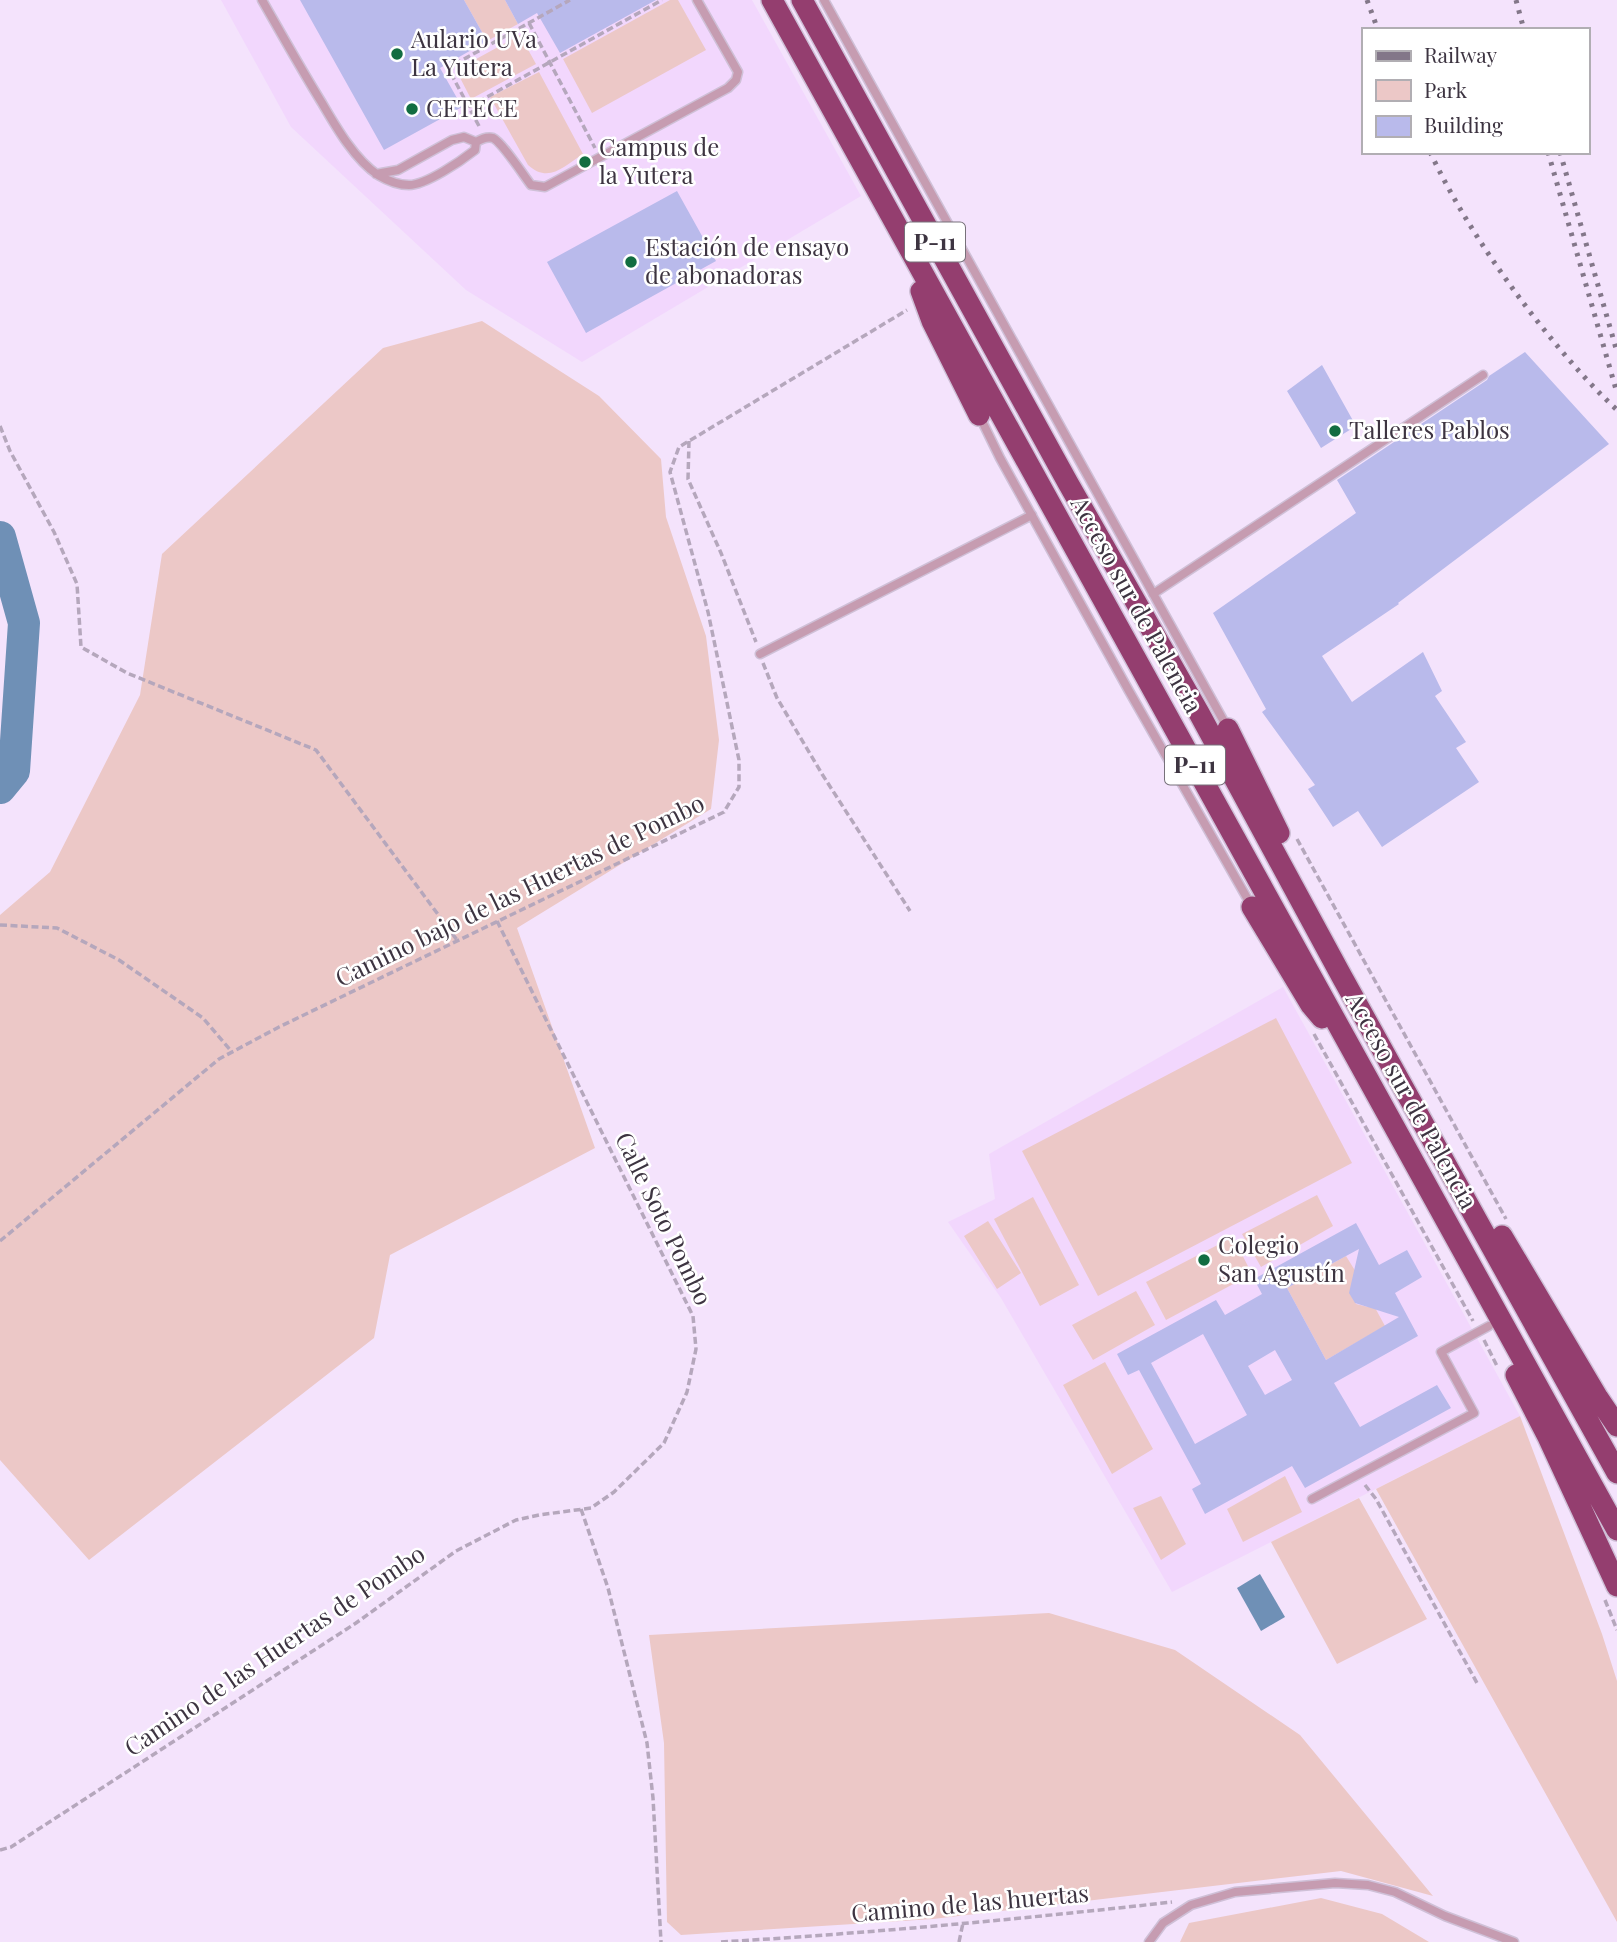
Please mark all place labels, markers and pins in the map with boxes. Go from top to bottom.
place label: Aulario UVa La Yutera [410,22,537,82]
marker: Aulario UVa La Yutera [389,46,405,62]
place label: CETECE [426,91,518,123]
marker: CETECE [404,101,420,117]
place label: Campus de la Yutera [599,130,719,190]
marker: Campus de la Yutera [577,154,593,170]
place label: Estación de ensayo de abonadoras [645,230,849,290]
marker: Estación de ensayo de abonadoras [623,254,639,270]
place label: Talleres Pablos [1349,413,1510,445]
marker: Talleres Pablos [1327,423,1343,439]
place label: Colegio San Agustín [1218,1228,1345,1288]
marker: Colegio San Agustín [1196,1252,1212,1268]

